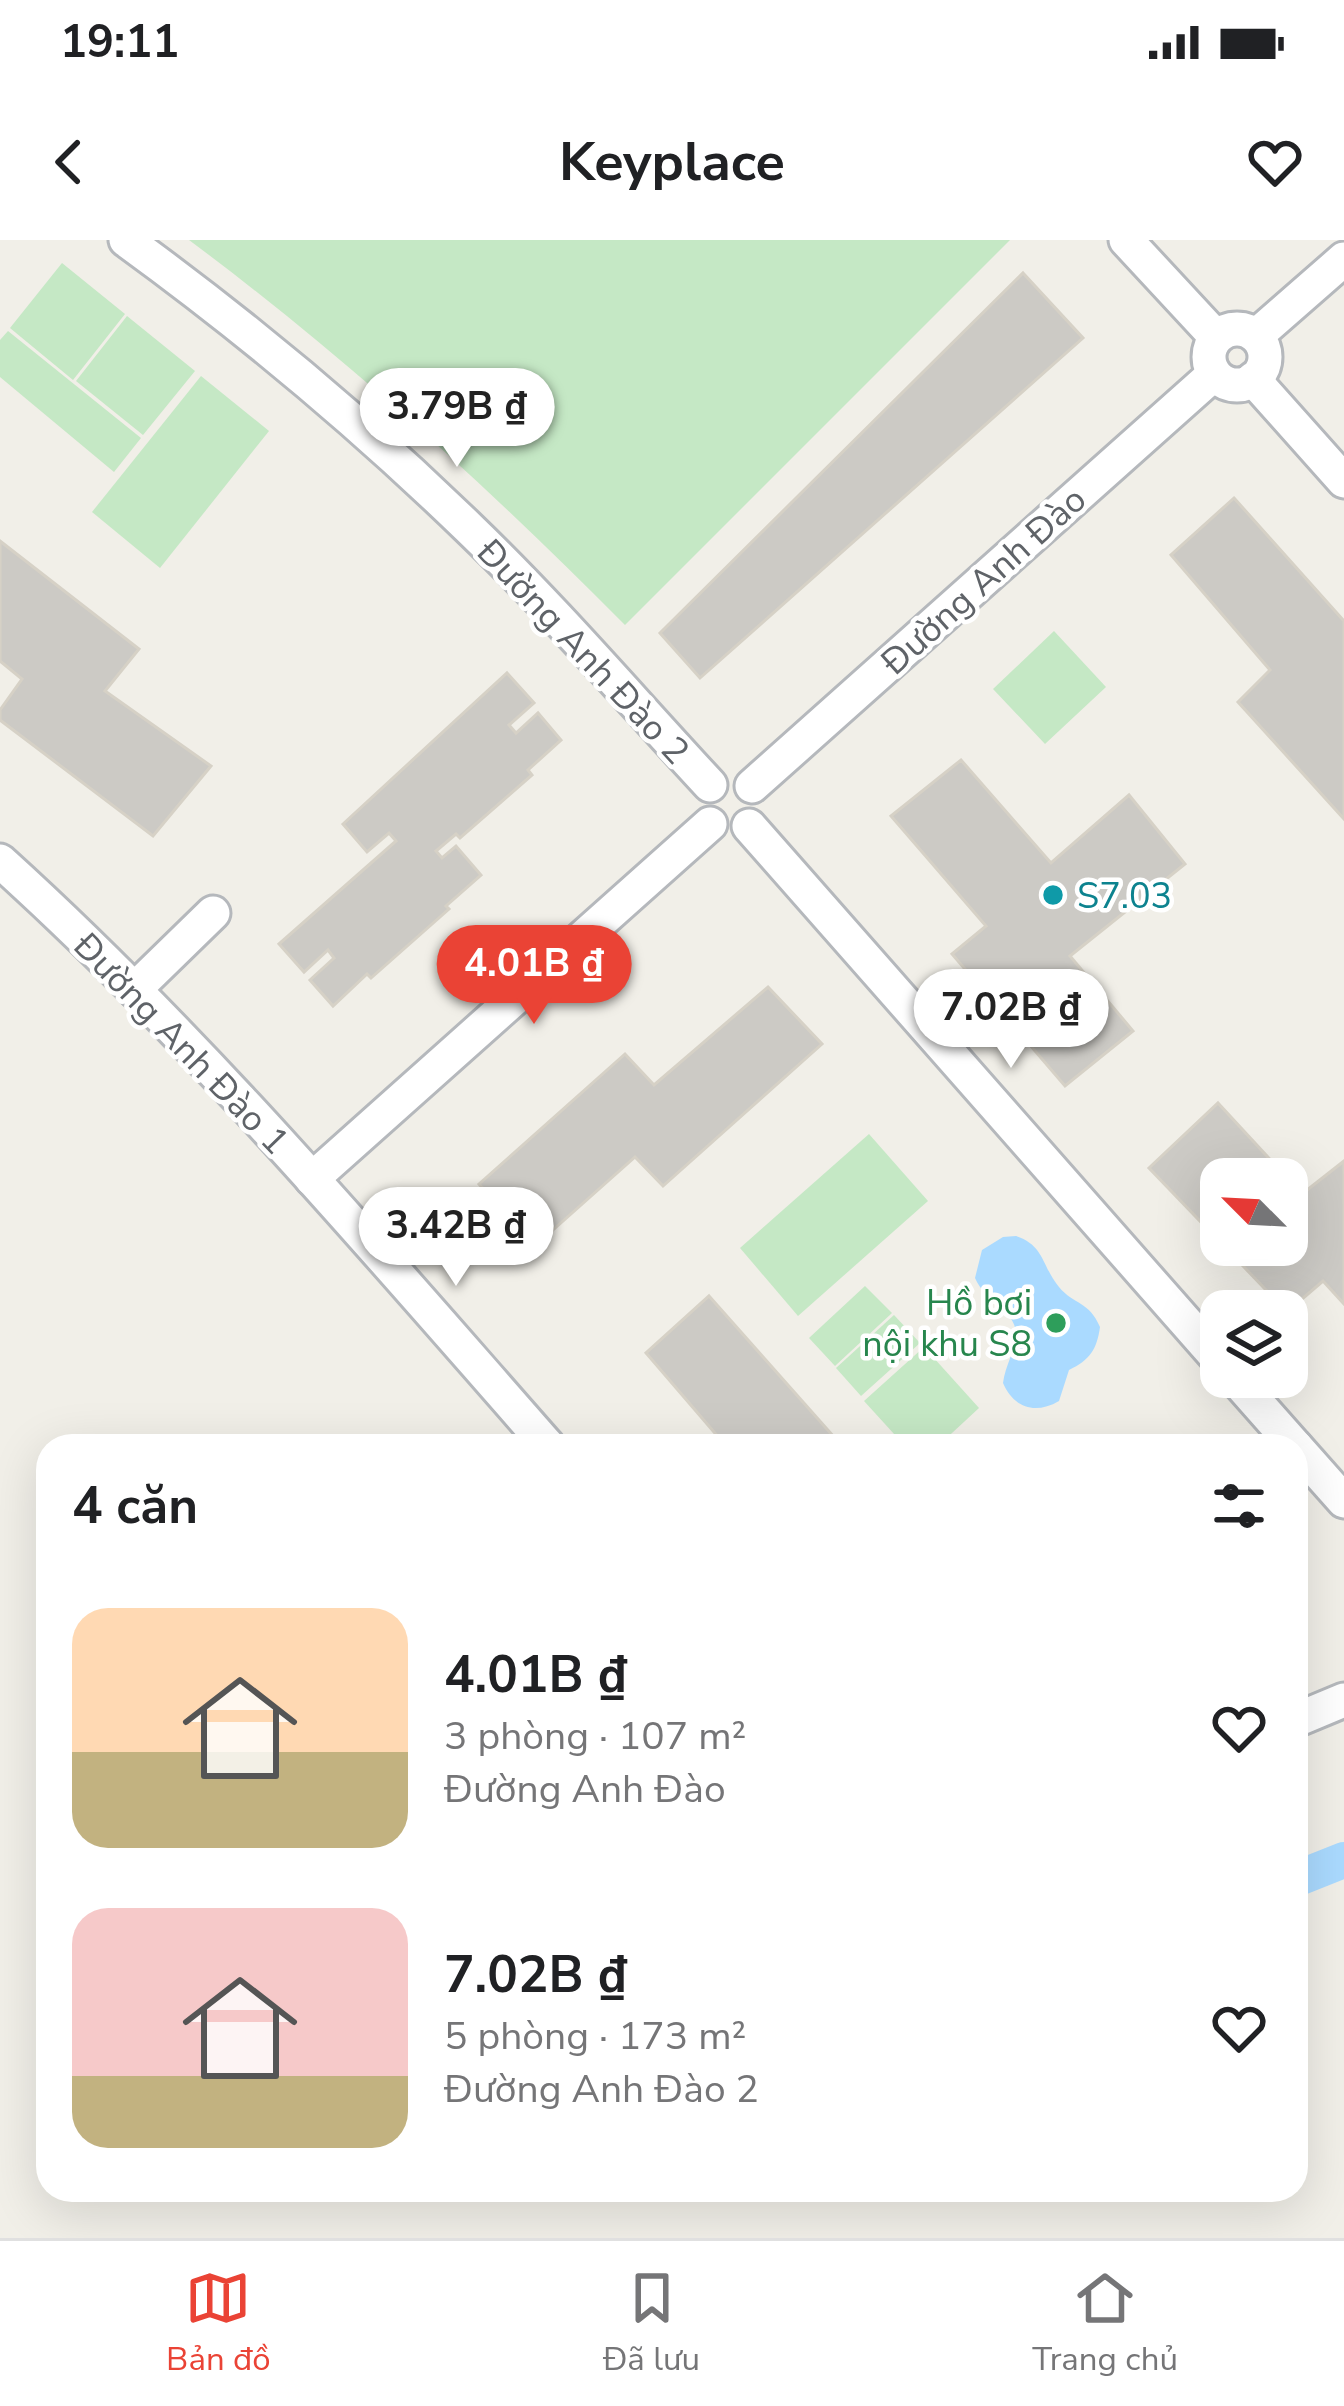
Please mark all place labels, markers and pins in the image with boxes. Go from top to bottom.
pin: 3.79B ₫ [346,368,568,470]
place label: S7.03 [1077,872,1172,921]
marker: S7.03 [1040,882,1066,908]
pin: 4.01B ₫ [423,925,645,1027]
pin: 7.02B ₫ [900,969,1122,1071]
pin: 3.42B ₫ [345,1187,567,1289]
place label: Hồ bơi nội khu S8 [862,1279,1032,1369]
marker: Hồ bơi nội khu S8 [1043,1310,1069,1336]

